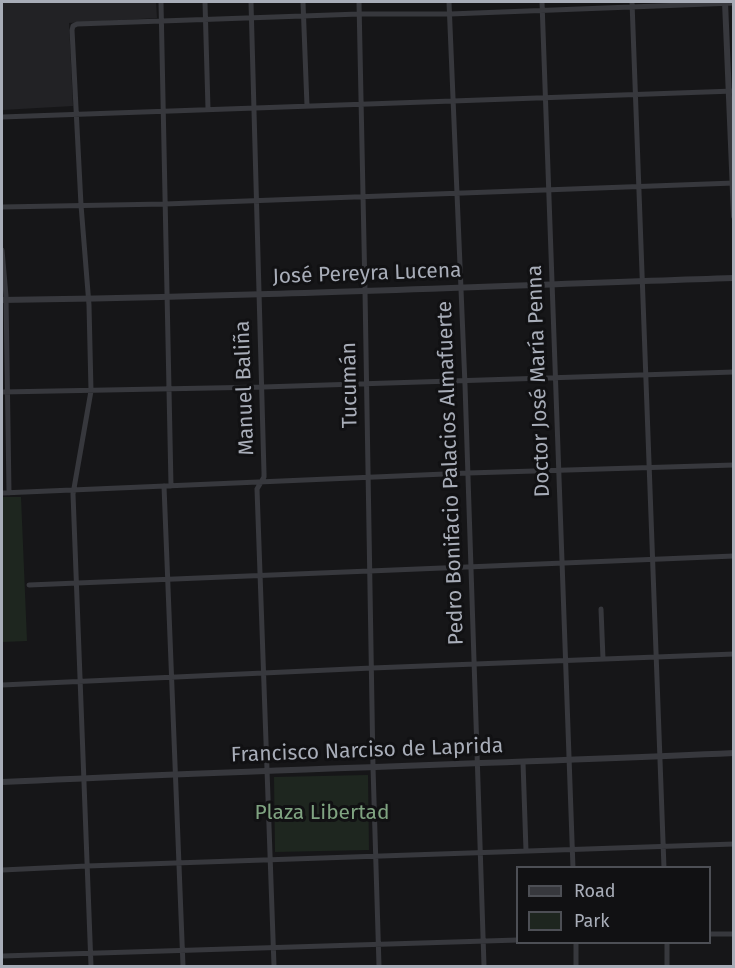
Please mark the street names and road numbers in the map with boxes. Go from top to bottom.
street label: José Pereyra Lucena [272,258,462,290]
street label: Doctor José María Penna [522,264,556,498]
street label: Pedro Bonifacio Palacios Almafuerte [432,300,470,646]
street label: Manuel Baliña [230,320,260,456]
street label: Tucumán [337,342,363,428]
street label: Francisco Narciso de Laprida [230,734,504,768]

